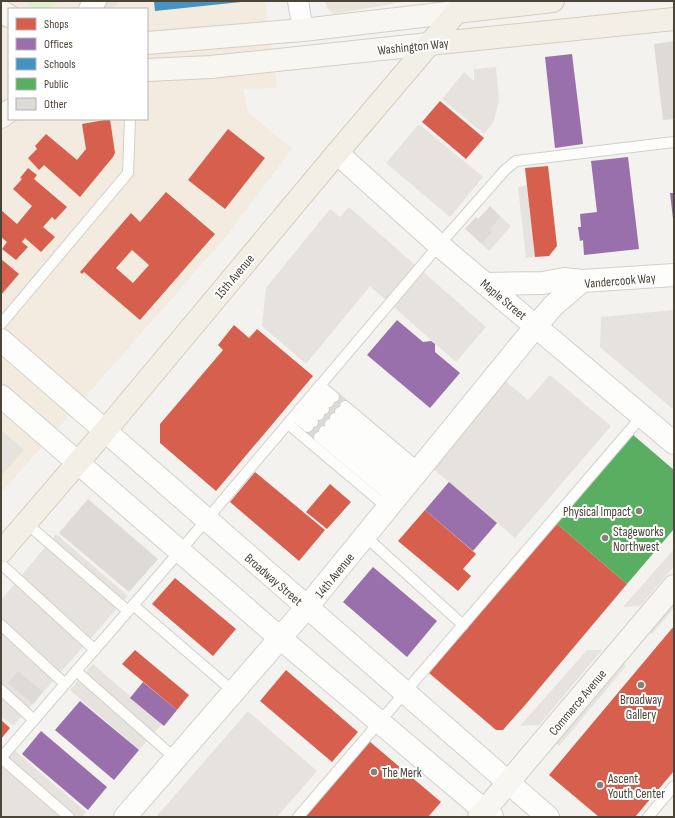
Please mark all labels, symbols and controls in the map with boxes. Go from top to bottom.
legend [8,8,148,120]
text: Shops [44,17,69,32]
street label: Washington Way [377,35,449,59]
text: Offices [44,37,73,52]
text: Schools [44,57,76,72]
text: Public [44,77,69,92]
text: Other [44,97,68,112]
street label: 15th Avenue [212,251,258,302]
street label: Vandercook Way [584,270,656,292]
street label: Maple Street [477,276,530,324]
place label: Physical Impact [563,504,631,520]
marker: Physical Impact [634,506,644,516]
place label: Stageworks Northwest [613,524,664,555]
marker: Stageworks Northwest [600,533,610,543]
street label: Broadway Street [241,550,306,609]
street label: 14th Avenue [312,550,358,601]
street label: Commerce Avenue [546,666,610,739]
marker: Broadway Gallery [636,680,646,690]
place label: Broadway Gallery [620,692,662,723]
place label: The Merk [382,765,422,781]
marker: The Merk [369,767,379,777]
place label: Ascent Youth Center [607,771,665,802]
marker: Ascent Youth Center [595,780,605,790]

